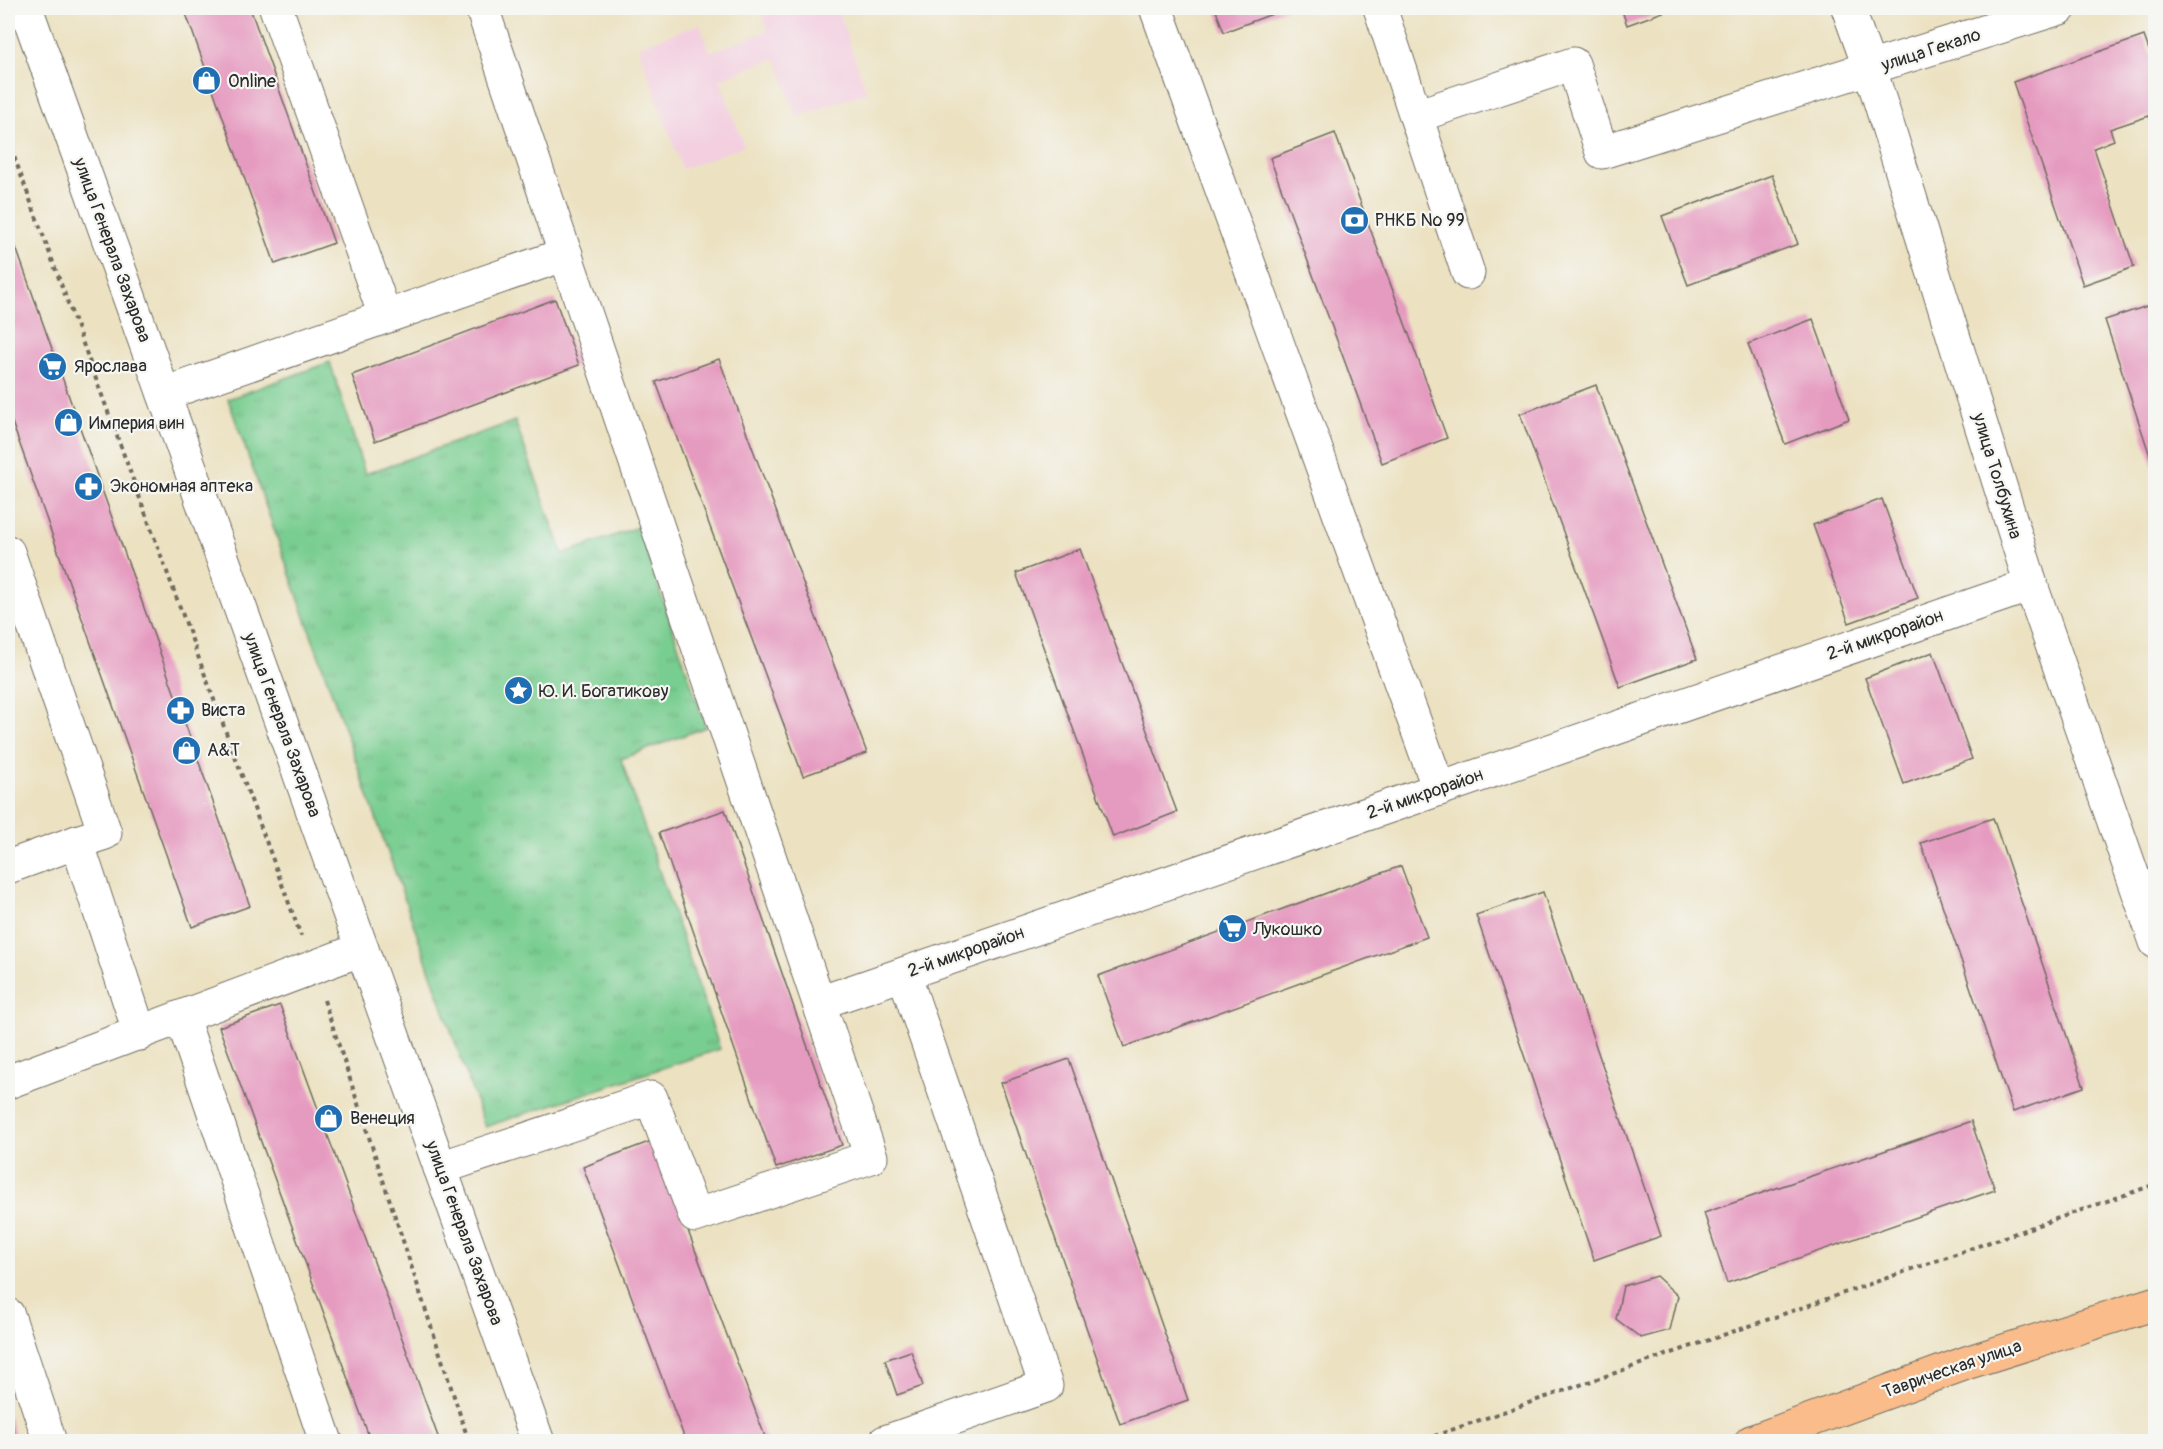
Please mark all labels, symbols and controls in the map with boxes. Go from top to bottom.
street label: улица Гекало [1878,23,1984,77]
shop icon: Online [191,65,223,97]
place label: Online [228,70,276,93]
street label: улица Генерала Захарова [68,154,156,345]
bank icon: РНКБ № 99 [1338,204,1370,236]
place label: РНКБ № 99 [1375,209,1465,232]
supermarket icon: Ярослава [37,350,69,382]
place label: Ярослава [74,355,147,378]
shop icon: Империя вин [52,407,84,439]
street label: улица Толбухина [1967,409,2027,542]
place label: Империя вин [89,412,184,435]
pharmacy icon: Экономная аптека [73,470,105,502]
place label: Экономная аптека [110,475,253,498]
street label: 2-й микрорайон [1824,604,1946,666]
street label: улица Генерала Захарова [238,629,326,820]
place icon: Ю. И. Богатикову [502,675,534,707]
place label: Ю. И. Богатикову [539,680,669,703]
pharmacy icon: Виста [164,694,196,726]
place label: Виста [201,699,245,722]
shop icon: A&T [170,734,202,766]
place label: A&T [207,739,240,762]
street label: 2-й микрорайон [1364,763,1486,825]
supermarket icon: Лукошко [1216,913,1248,945]
place label: Лукошко [1252,918,1322,941]
street label: 2-й микрорайон [905,921,1027,983]
shop icon: Венеция [313,1102,345,1134]
place label: Венеция [350,1107,415,1130]
street label: улица Генерала Захарова [420,1137,508,1328]
street label: Таврическая улица [1879,1334,2025,1404]

